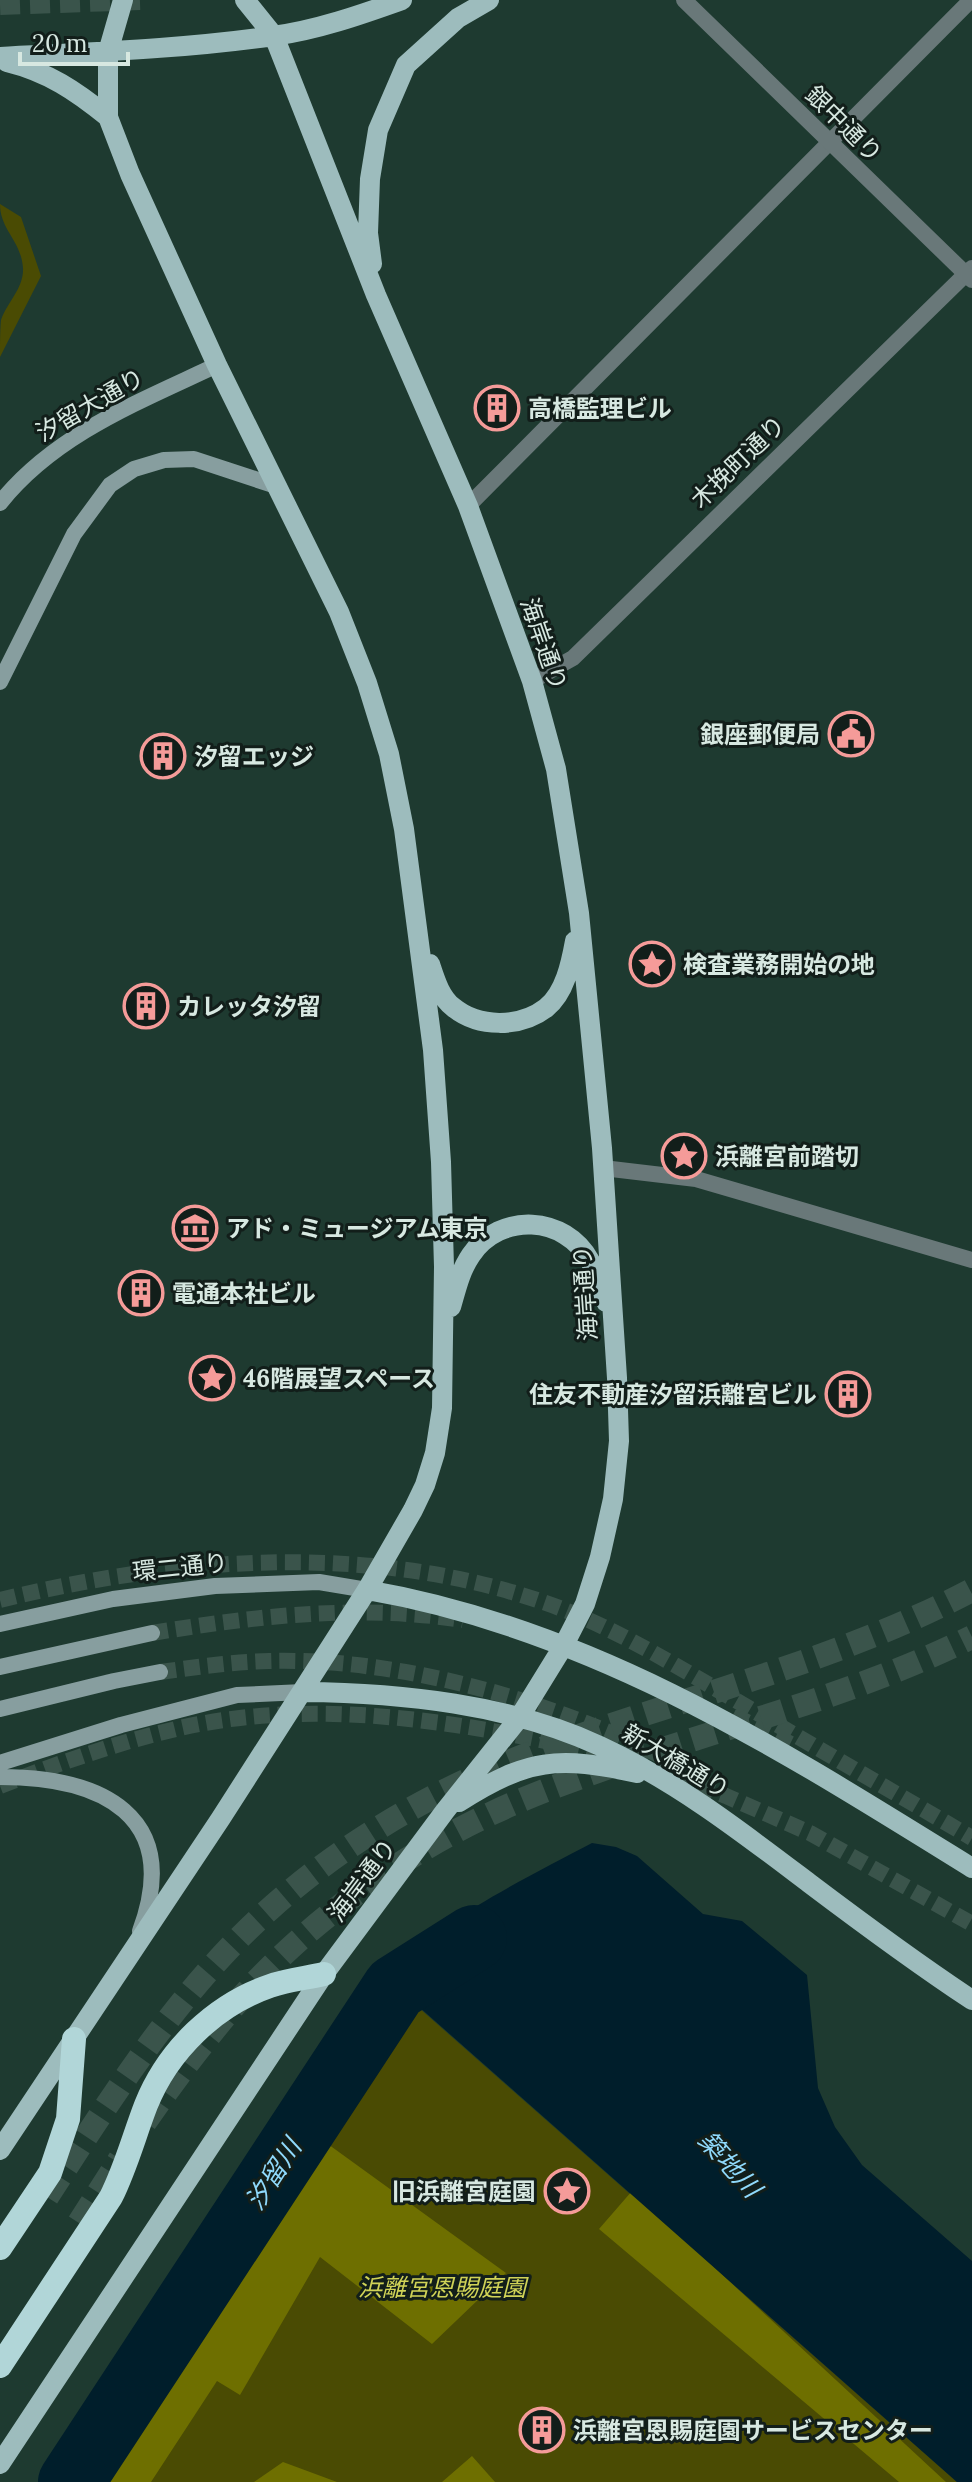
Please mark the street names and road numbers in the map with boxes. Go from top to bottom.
street label: 銀中通り [799,79,889,169]
street label: 汐留大通り [30,362,150,448]
street label: 木挽町通り [684,409,792,515]
street label: 海岸通り [514,594,574,694]
street label: 海岸通り [566,1244,604,1342]
street label: 環二通り [131,1547,229,1587]
street label: 新大橋通り [617,1717,735,1805]
street label: 海岸通り [321,1832,403,1928]

